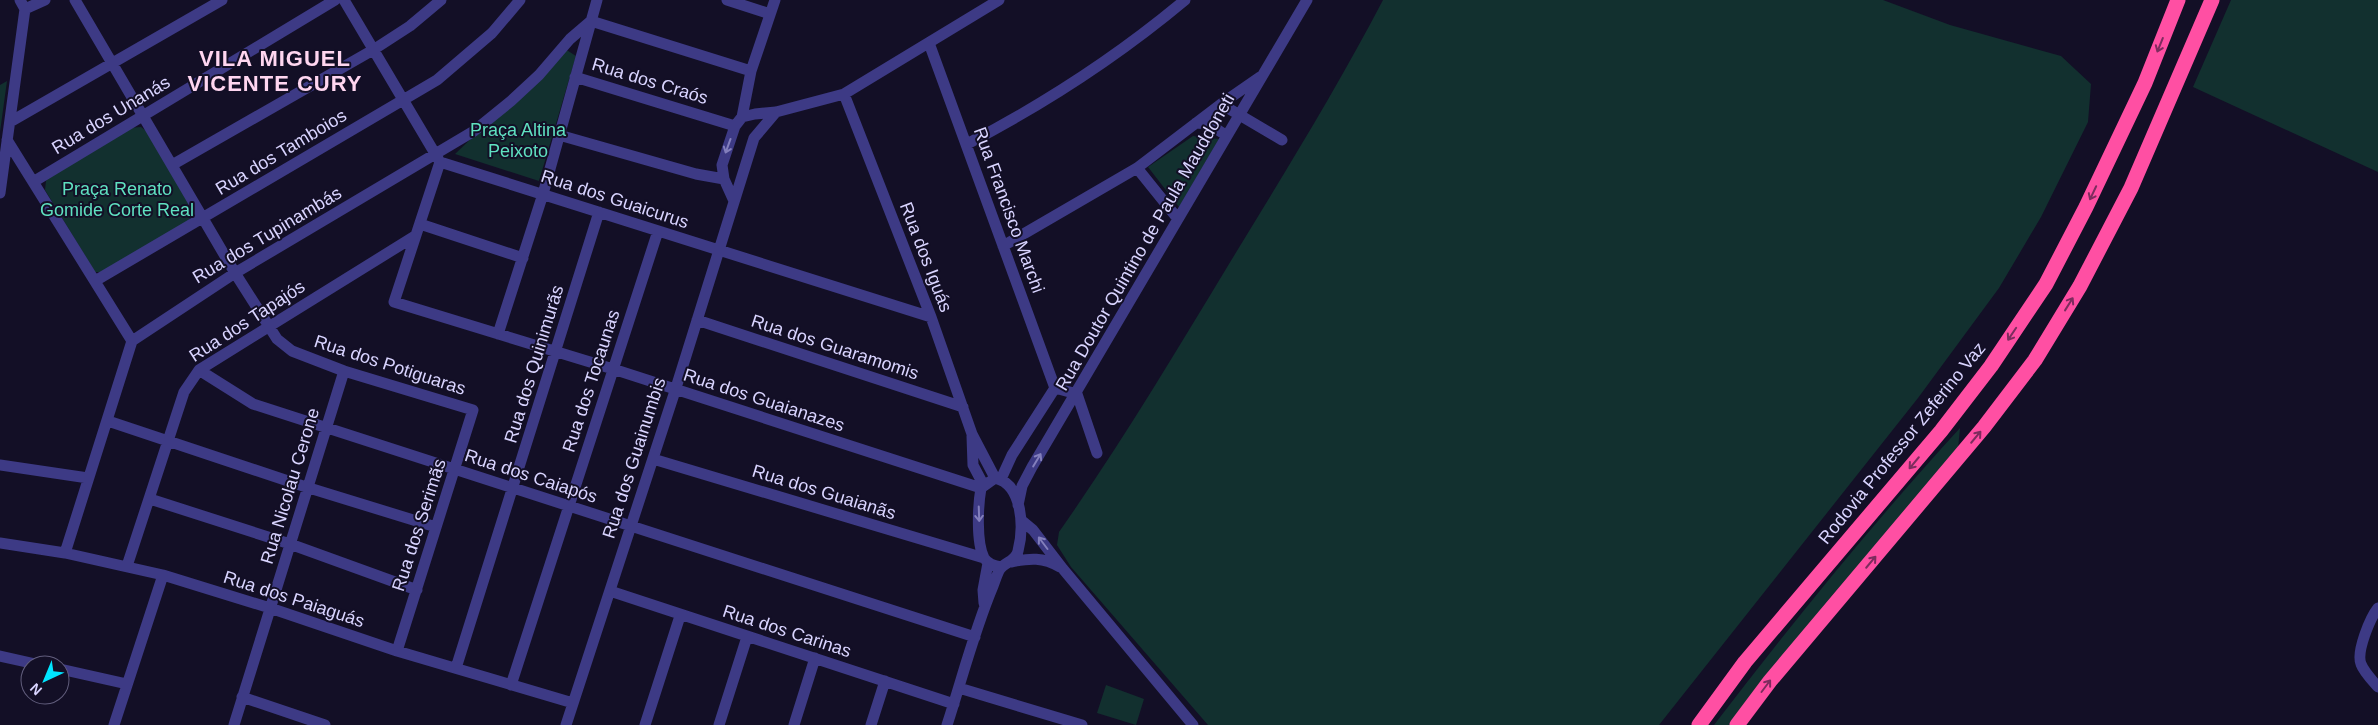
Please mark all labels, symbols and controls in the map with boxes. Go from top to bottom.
one-way arrow [2155,37,2164,52]
district label: VILA MIGUEL VICENTE CURY [188,46,362,96]
street label: Rua dos Craós [590,54,710,108]
street label: Rua dos Unanás [48,72,174,158]
street label: Rua Doutor Quintino de Paula Mauddoneti [1052,90,1238,394]
street label: Rua dos Tamboios [212,105,350,199]
park label: Praça Altina Peixoto [470,120,567,161]
street label: Rua Francisco Marchi [970,124,1048,296]
one-way arrow [723,138,732,153]
street label: Rua dos Guaicurus [539,166,691,232]
park label: Praça Renato Gomide Corte Real [40,179,194,220]
street label: Rua dos Tupinambás [189,183,345,287]
one-way arrow [2087,185,2097,200]
street label: Rua dos Iguás [896,199,956,315]
street label: Rua dos Tapajós [185,276,309,366]
street label: Rua dos Quinimurãs [500,283,568,445]
one-way arrow [2064,298,2074,312]
street label: Rua dos Tocaunas [559,307,623,455]
street label: Rua dos Guaramomis [749,310,921,384]
one-way arrow [2007,327,2017,341]
street label: Rua dos Potiguaras [312,331,468,399]
street label: Rodovia Professor Zeferino Vaz [1814,338,1990,548]
street label: Rua dos Guaianazes [681,365,847,435]
street label: Rua dos Guainumbis [599,375,669,541]
street label: Rua Nicolau Cerone [257,406,323,566]
one-way arrow [1970,431,1981,444]
street label: Rua dos Caiapós [462,445,600,507]
one-way arrow [1032,453,1042,467]
street label: Rua dos Serimãs [388,456,450,594]
one-way arrow [1908,456,1919,469]
street label: Rua dos Guaianãs [750,461,898,523]
one-way arrow [974,506,983,522]
one-way arrow [1038,537,1049,550]
one-way arrow [1865,555,1877,568]
street label: Rua dos Paiaguás [221,567,367,631]
street label: Rua dos Carinas [720,601,854,661]
north arrow [20,655,70,705]
text: N [27,680,45,699]
one-way arrow [1761,680,1772,693]

